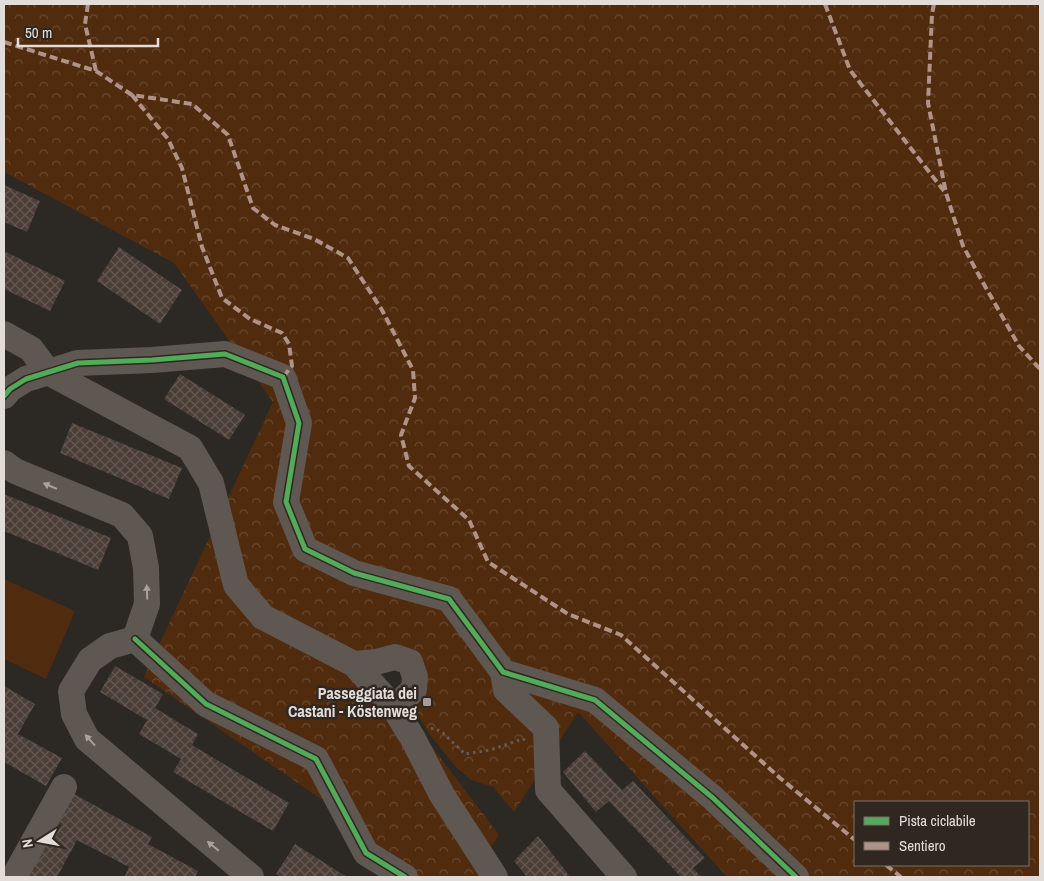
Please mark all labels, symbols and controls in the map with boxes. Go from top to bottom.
scale bar [18,15,158,47]
text: 50 m [25,22,52,43]
one-way arrow [43,481,57,489]
one-way arrow [143,584,151,600]
place label: Passeggiata dei Castani - Köstenweg [288,682,417,722]
marker: Passeggiata dei Castani - Köstenweg [421,696,433,708]
one-way arrow [84,735,96,747]
legend [854,801,1029,866]
text: Pista ciclabile [899,810,976,831]
north arrow [15,816,65,866]
text: Sentiero [899,835,946,856]
text: N [18,838,37,849]
one-way arrow [207,841,219,852]

